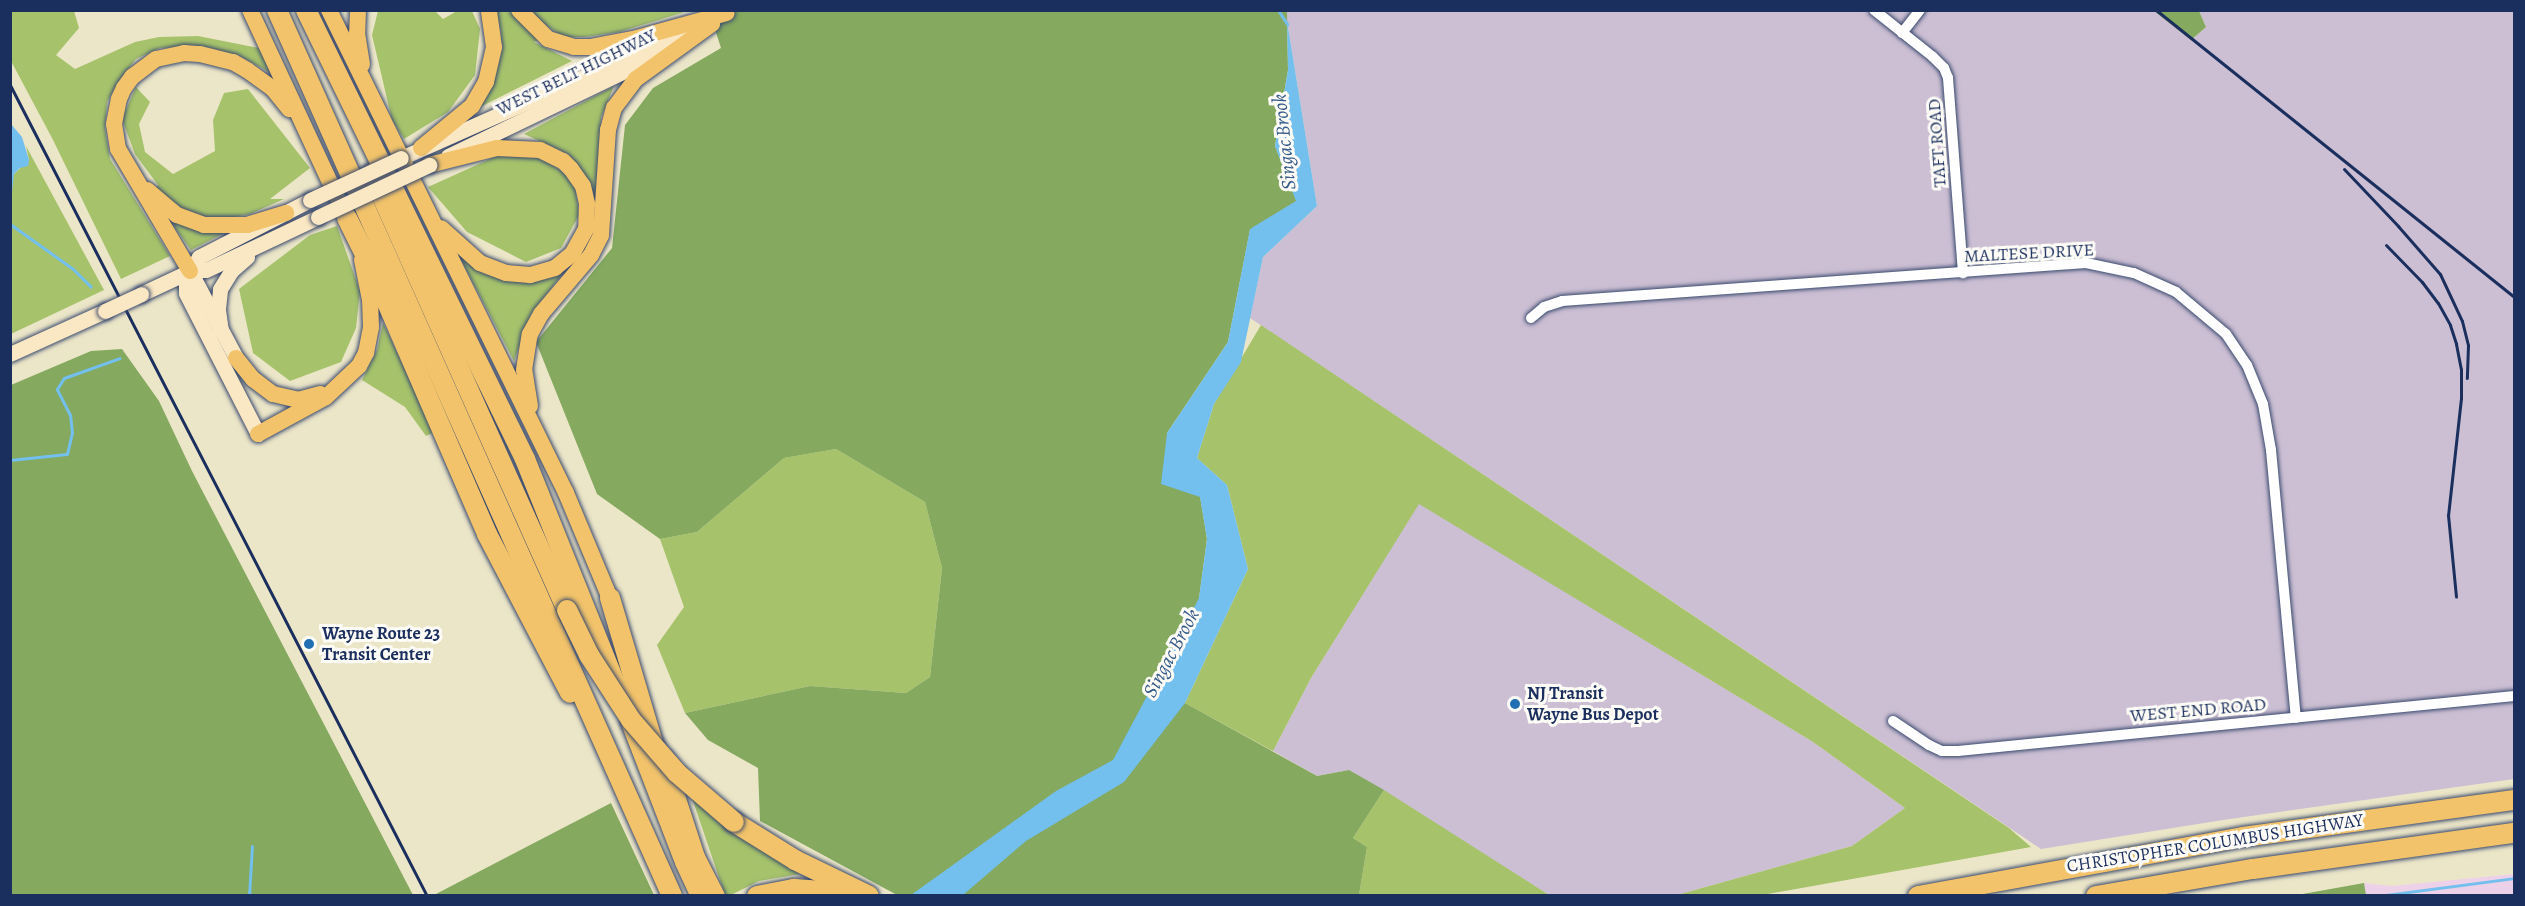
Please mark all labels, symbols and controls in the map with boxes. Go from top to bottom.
street label: WEST BELT HIGHWAY [493,24,659,120]
water label: Singac Brook [1267,93,1301,191]
street label: TAFT ROAD [1923,98,1951,188]
street label: MALTESE DRIVE [1963,239,2095,267]
water label: Singac Brook [1138,605,1204,701]
place label: Wayne Route 23 Transit Center [322,623,440,666]
marker: Wayne Route 23 Transit Center [300,635,318,653]
place label: NJ Transit Wayne Bus Depot [1527,683,1659,726]
street label: WEST END ROAD [2129,693,2267,727]
marker: NJ Transit Wayne Bus Depot [1508,697,1522,711]
street label: CHRISTOPHER COLUMBUS HIGHWAY [2065,809,2365,877]

